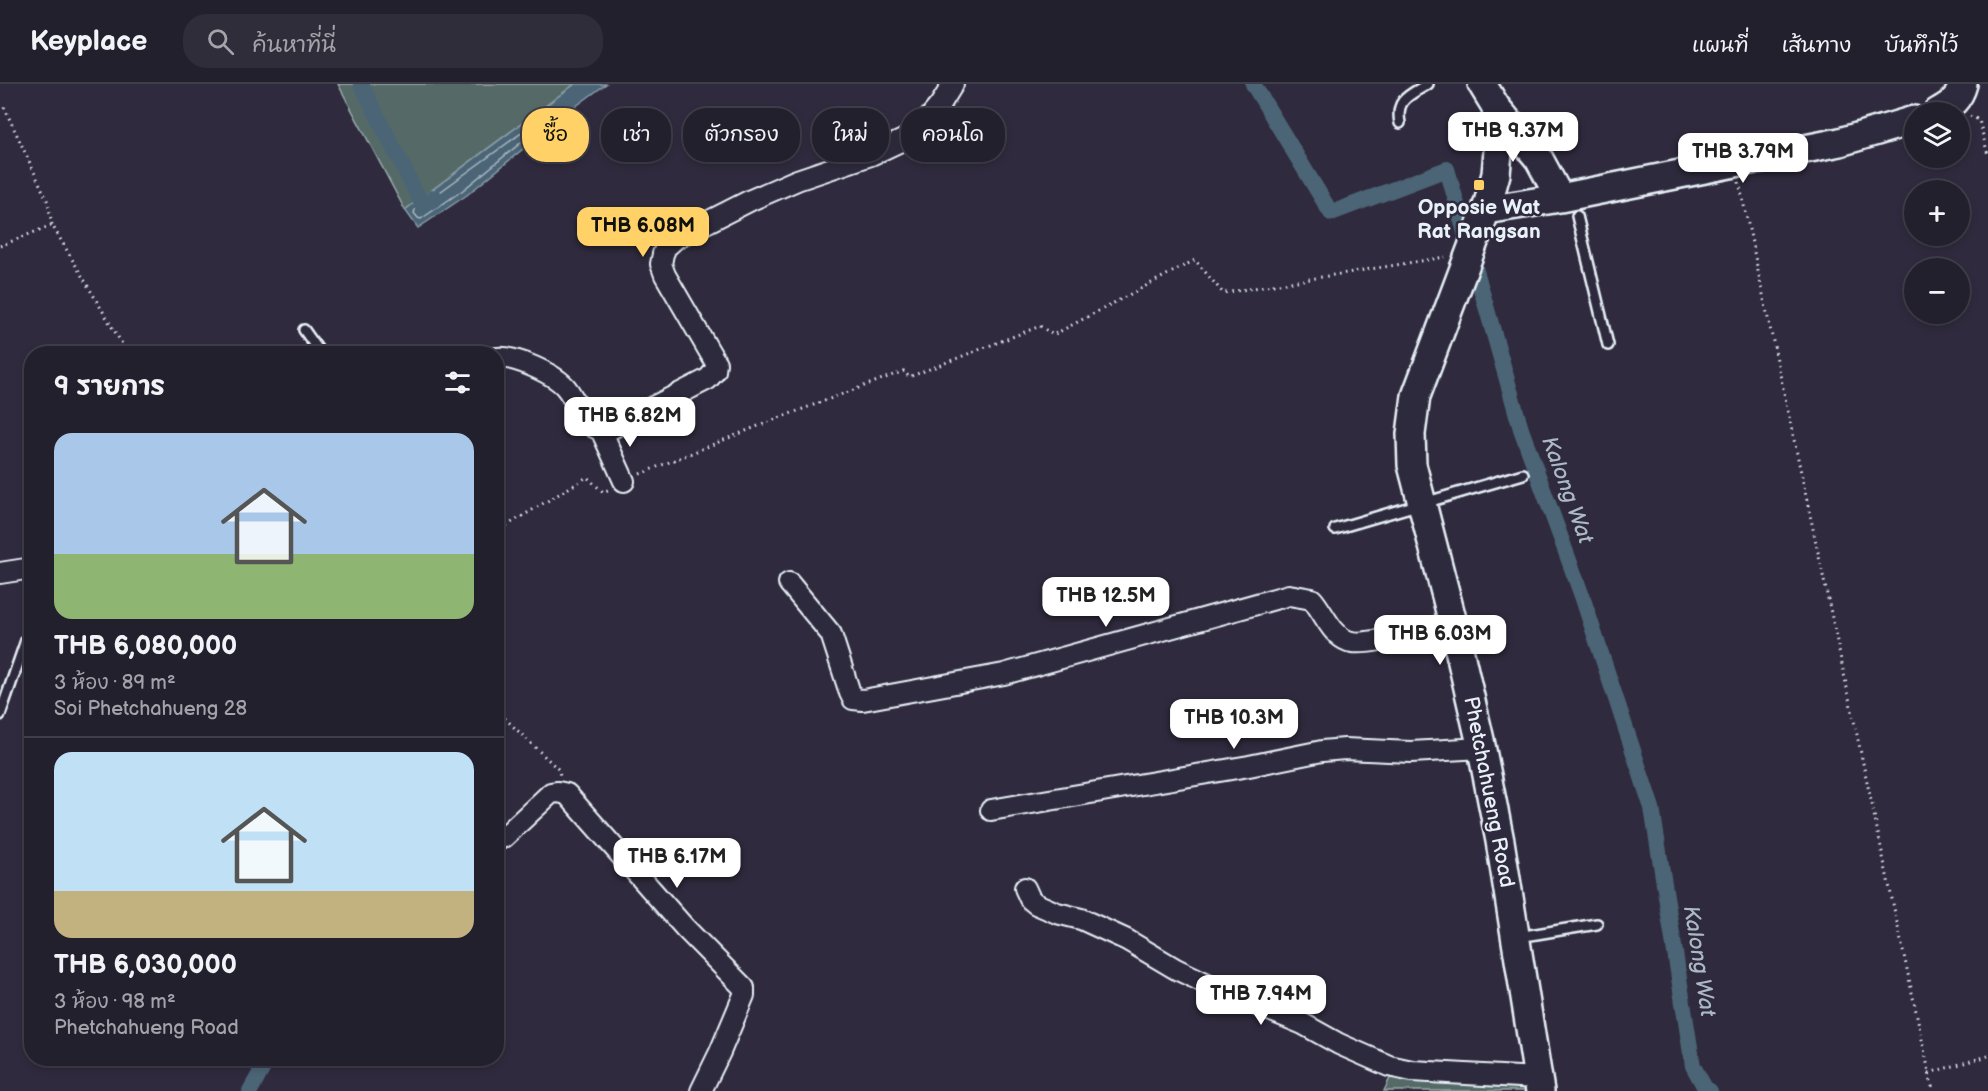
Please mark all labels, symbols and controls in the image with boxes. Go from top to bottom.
search box [183,14,603,68]
text: Keyplace [30,25,147,58]
icon: search [204,25,237,58]
text: ค้นหาที่นี่ [252,32,336,59]
text: แผนที่ [1692,33,1749,58]
text: เส้นทาง [1782,33,1851,58]
text: บันทึกไว้ [1884,33,1958,58]
map controls [1904,102,1970,324]
button: layers [1904,102,1970,168]
chip: ซื้อ [522,108,589,162]
chip: เช่า [601,108,671,162]
chip: ตัวกรอง [683,108,800,162]
chip: ใหม่ [812,108,889,162]
chip: คอนโด [901,108,1005,162]
pin: THB 9.37M [1444,112,1582,163]
text: THB 9.37M [1462,119,1564,143]
pin: THB 3.79M [1674,133,1812,184]
text: THB 3.79M [1692,140,1794,164]
marker: Opposie Wat Rat Rangsan [1472,178,1486,192]
button: + [1904,180,1970,246]
place label: Opposie Wat Rat Rangsan [1417,195,1541,244]
pin: THB 6.08M [574,207,712,258]
text: THB 6.08M [591,214,695,238]
button: − [1904,258,1970,324]
icon: filters [441,366,474,399]
text: 9 รายการ [54,372,165,403]
pin: THB 6.82M [561,397,699,448]
text: THB 6.82M [578,404,682,428]
water label: Kalong Wat [1535,433,1599,548]
icon: home [210,472,318,580]
pin: THB 12.5M [1037,577,1175,628]
text: THB 12.5M [1056,584,1156,608]
pin: THB 6.03M [1371,615,1509,666]
text: THB 6.03M [1388,622,1492,646]
text: THB 6,080,000 [54,631,237,662]
text: 3 ห้อง · 89 m² [54,671,176,695]
street label: Phetchahueng Road [1458,694,1520,890]
text: Soi Phetchahueng 28 [54,697,247,721]
pin: THB 10.3M [1165,699,1303,750]
text: THB 10.3M [1184,706,1284,730]
icon: home [210,791,318,899]
pin: THB 6.17M [608,838,746,889]
text: THB 6.17M [628,845,726,869]
water label: Kalong Wat [1677,904,1721,1020]
text: THB 6,030,000 [54,950,237,981]
pin: THB 7.94M [1192,975,1330,1026]
text: THB 7.94M [1210,982,1312,1006]
text: 3 ห้อง · 98 m² [54,990,176,1014]
text: Phetchahueng Road [54,1016,239,1040]

